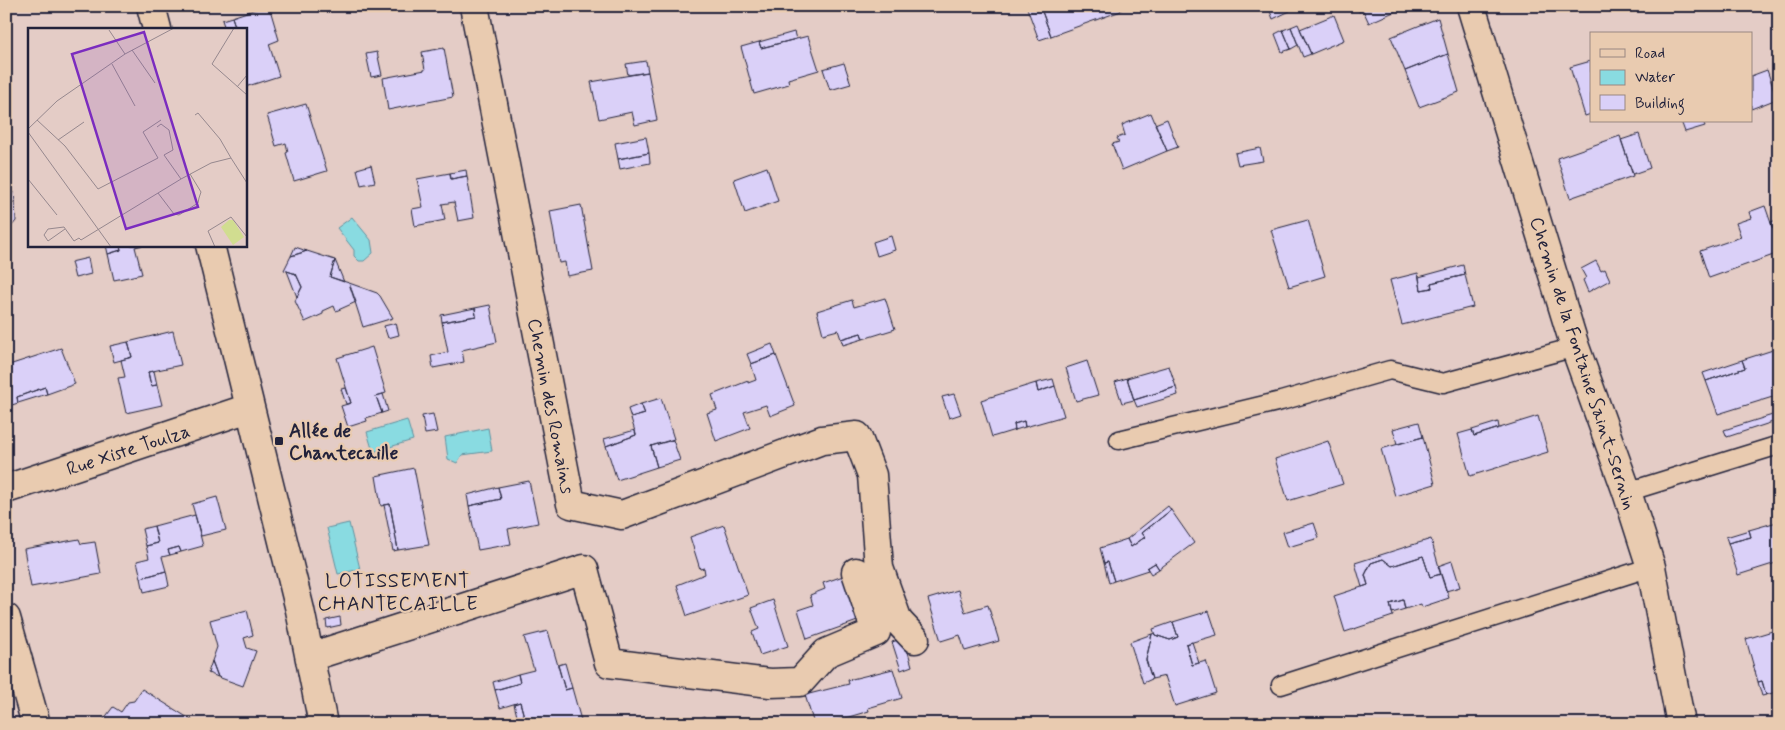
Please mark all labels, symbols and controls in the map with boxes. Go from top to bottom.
inset map [28,28,246,246]
legend [1590,32,1752,122]
text: Road [1635,44,1665,64]
text: Water [1635,68,1675,88]
text: Building [1635,94,1685,115]
street label: Chemin de la Fontaine Saint-Sernin [1523,214,1642,513]
street label: Chemin des Romains [521,316,580,497]
street label: Rue Xiste Toulza [64,419,193,482]
place label: Allée de Chantecaille [289,419,398,466]
marker: Allée de Chantecaille [273,435,285,447]
district label: LOTISSEMENT CHANTECAILLE [317,568,479,618]

